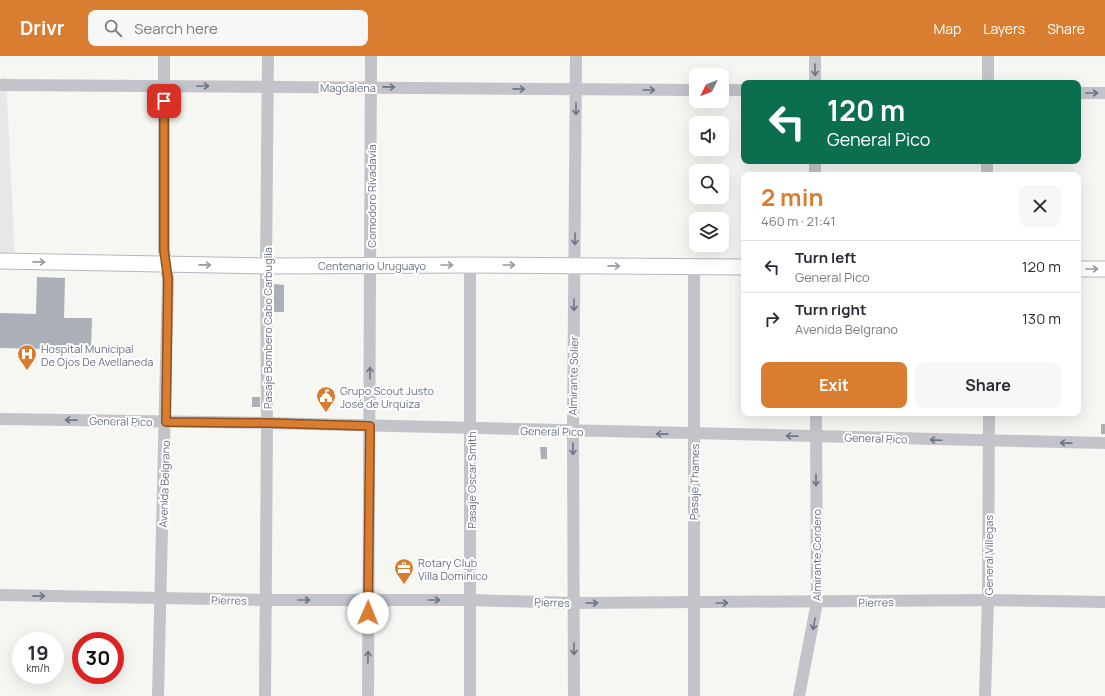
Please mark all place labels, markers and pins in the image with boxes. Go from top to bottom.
pin [147,84,181,118]
place label: Hospital Municipal De Ojos De Avellaneda [41,341,153,369]
hospital icon: Hospital Municipal De Ojos De Avellaneda [16,343,38,371]
place label: Grupo Scout Justo José de Urquiza [340,383,434,411]
public building icon: Grupo Scout Justo José de Urquiza [315,385,337,413]
place label: Rotary Club Villa Dominico [418,555,488,583]
office icon: Rotary Club Villa Dominico [393,557,415,585]

